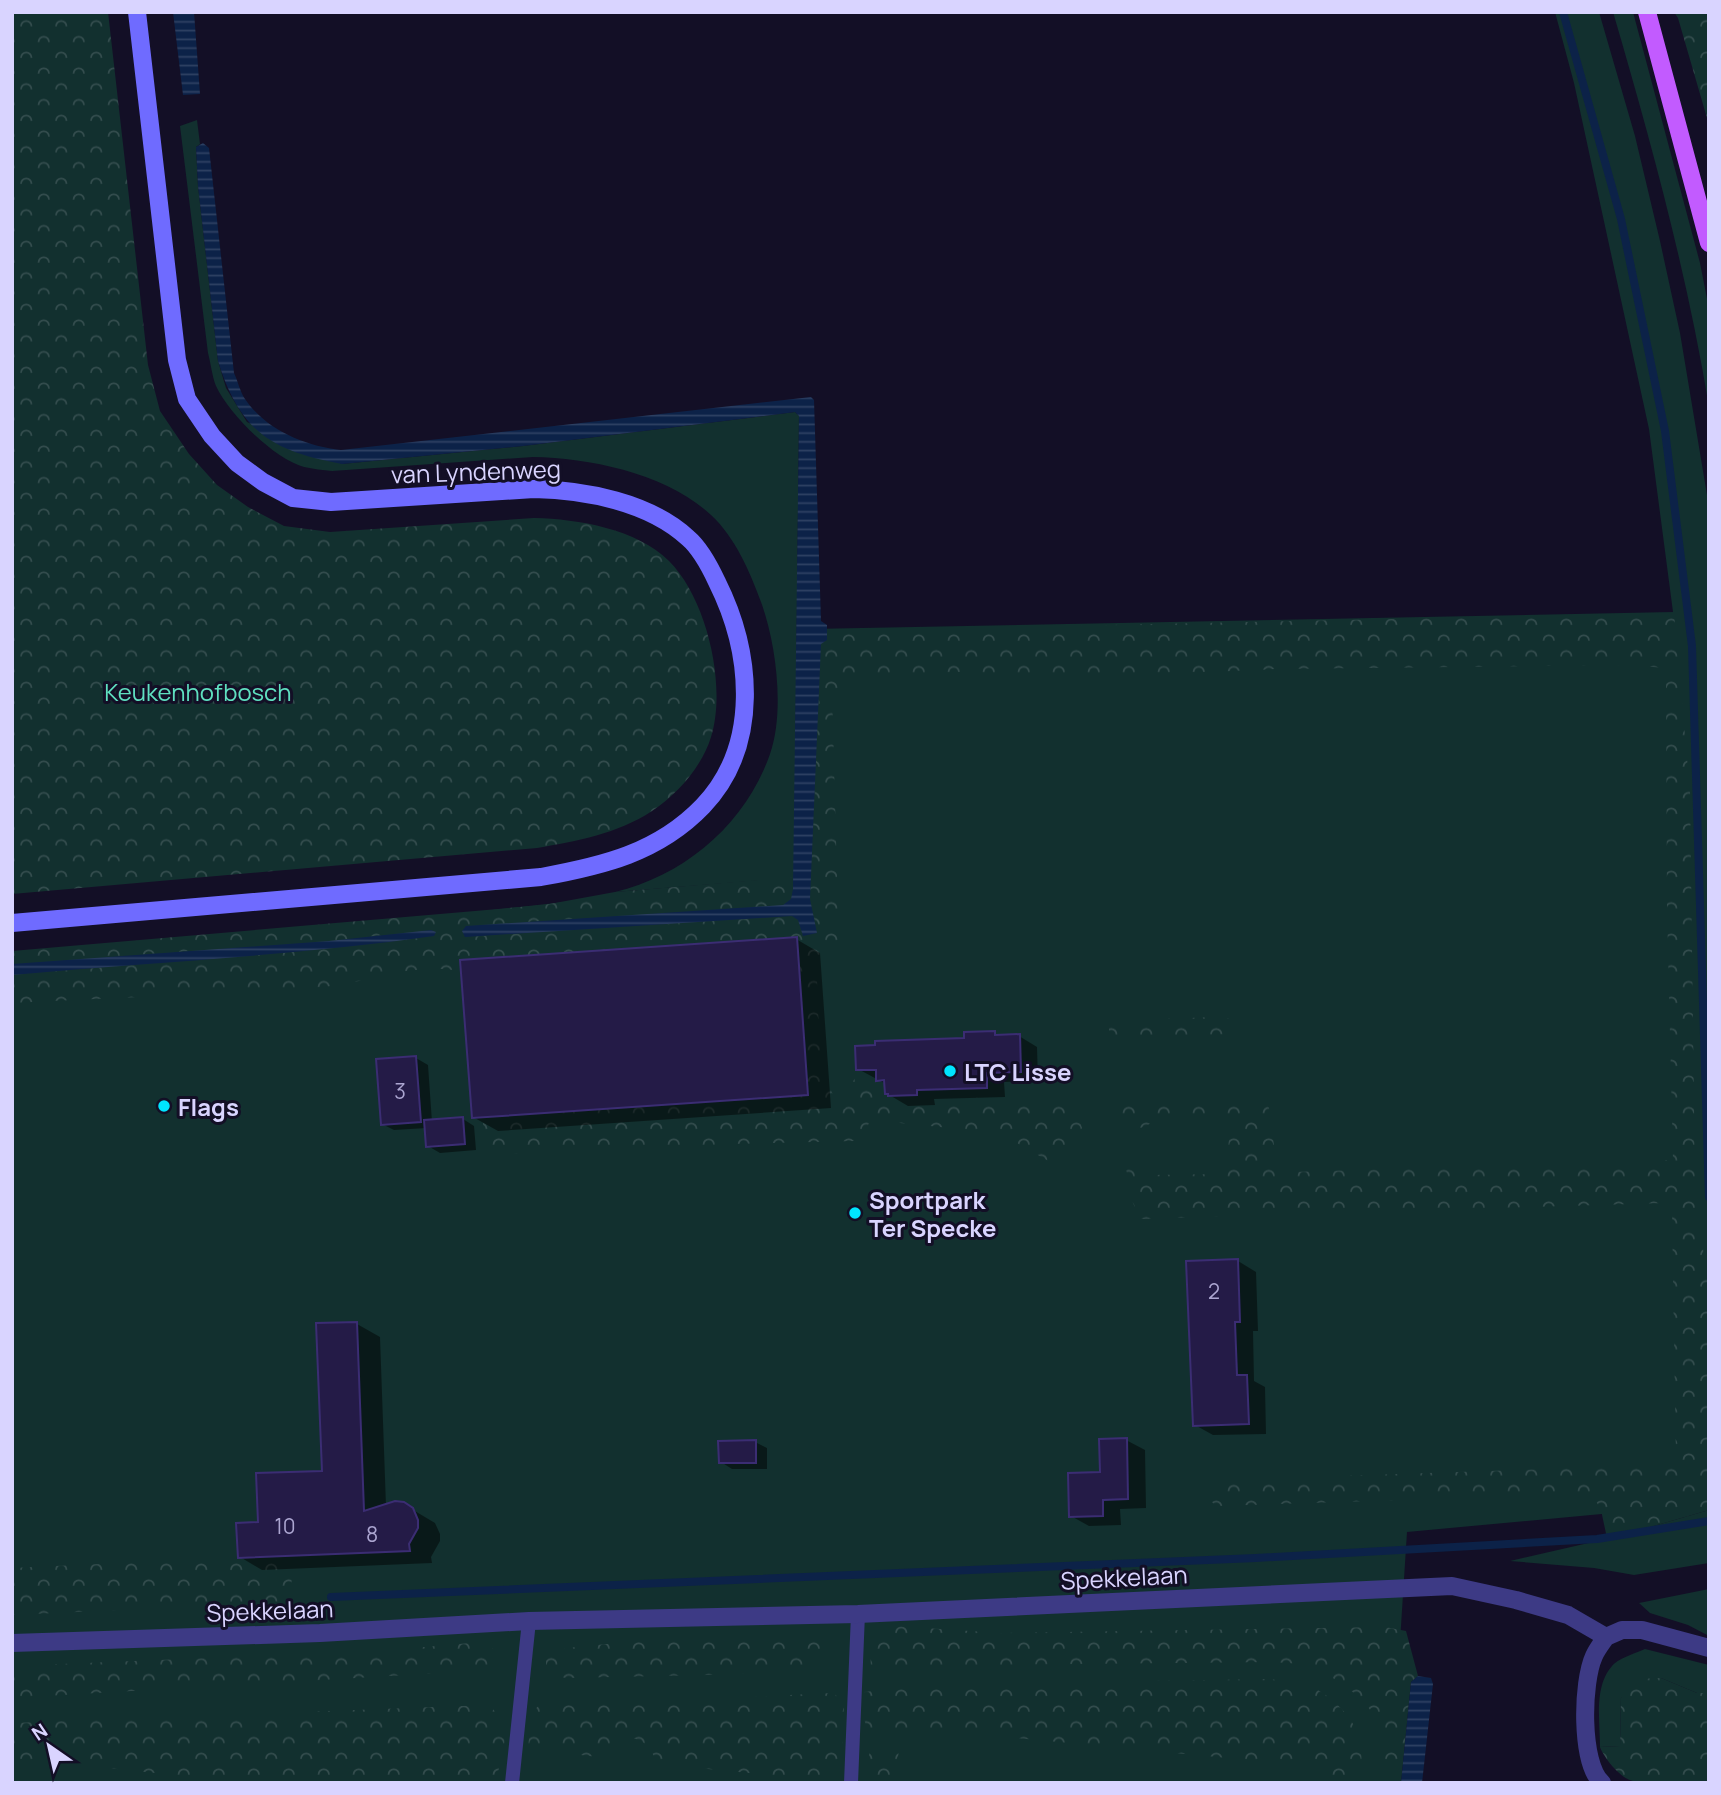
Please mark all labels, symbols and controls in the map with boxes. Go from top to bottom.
street label: van Lyndenweg [390,452,562,490]
park label: Keukenhofbosch [104,675,292,708]
place label: LTC Lisse [964,1055,1071,1088]
marker: LTC Lisse [942,1063,958,1079]
house number: 3 [394,1077,406,1105]
place label: Flags [178,1090,239,1123]
marker: Flags [156,1098,172,1114]
place label: Sportpark Ter Specke [869,1183,996,1244]
marker: Sportpark Ter Specke [847,1205,863,1221]
house number: 2 [1208,1277,1220,1305]
house number: 10 [275,1512,296,1540]
house number: 8 [366,1520,378,1548]
street label: Spekkelaan [1060,1557,1188,1597]
street label: Spekkelaan [206,1591,334,1629]
north arrow [14,1711,84,1781]
text: N [27,1717,52,1747]

